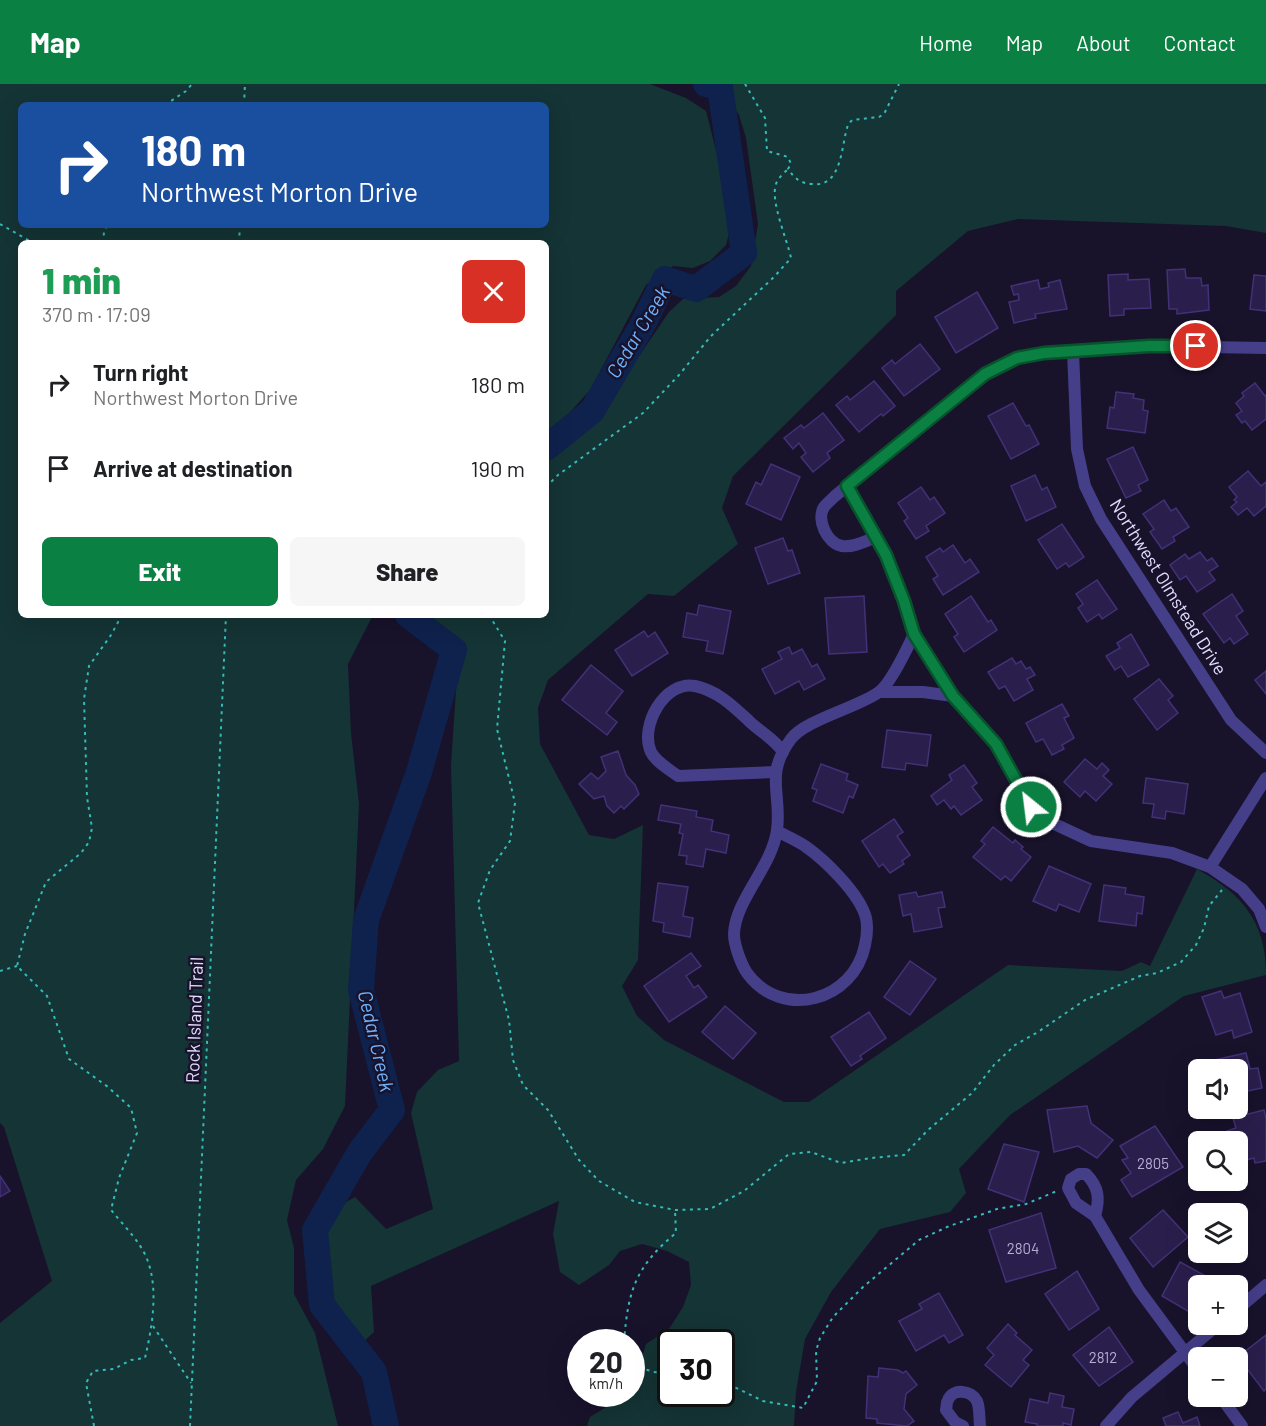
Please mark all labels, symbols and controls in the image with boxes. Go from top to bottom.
text: Map [30,25,81,59]
text: Home [919,30,973,55]
text: Map [1006,30,1043,55]
text: About [1076,30,1131,55]
text: Contact [1164,30,1236,55]
text: 180 m [141,124,246,174]
icon: right [42,126,120,204]
text: Northwest Morton Drive [141,175,418,207]
text: 1 min [42,258,121,301]
button: close [462,260,525,323]
water label: Cedar Creek [600,281,674,382]
text: 370 m · 17:09 [42,302,151,326]
pin [1170,320,1221,371]
icon: arrive [1179,329,1212,362]
text: Turn right [93,359,188,385]
icon: right [42,368,75,401]
text: 180 m [471,371,525,397]
text: Northwest Morton Drive [93,385,298,409]
icon: arrive [42,452,75,485]
text: Arrive at destination [93,455,292,481]
text: 190 m [471,455,525,481]
street label: Northwest Olmstead Drive [1106,494,1232,678]
button: Exit [42,537,278,606]
button: Share [290,537,525,606]
position arrow [999,775,1063,839]
street label: Rock Island Trail [181,957,207,1083]
water label: Cedar Creek [354,988,400,1094]
map controls [1188,1059,1248,1407]
button: sound [1188,1059,1248,1119]
button: search [1188,1131,1248,1191]
house number: 2805 [1137,1154,1169,1172]
button: layers [1188,1203,1248,1263]
house number: 2804 [1007,1239,1039,1257]
button: + [1188,1275,1248,1335]
speed limit sign: 30 [657,1329,735,1407]
text: 20 [589,1343,623,1379]
button: − [1188,1347,1248,1407]
house number: 2812 [1089,1348,1117,1366]
text: km/h [589,1374,623,1392]

